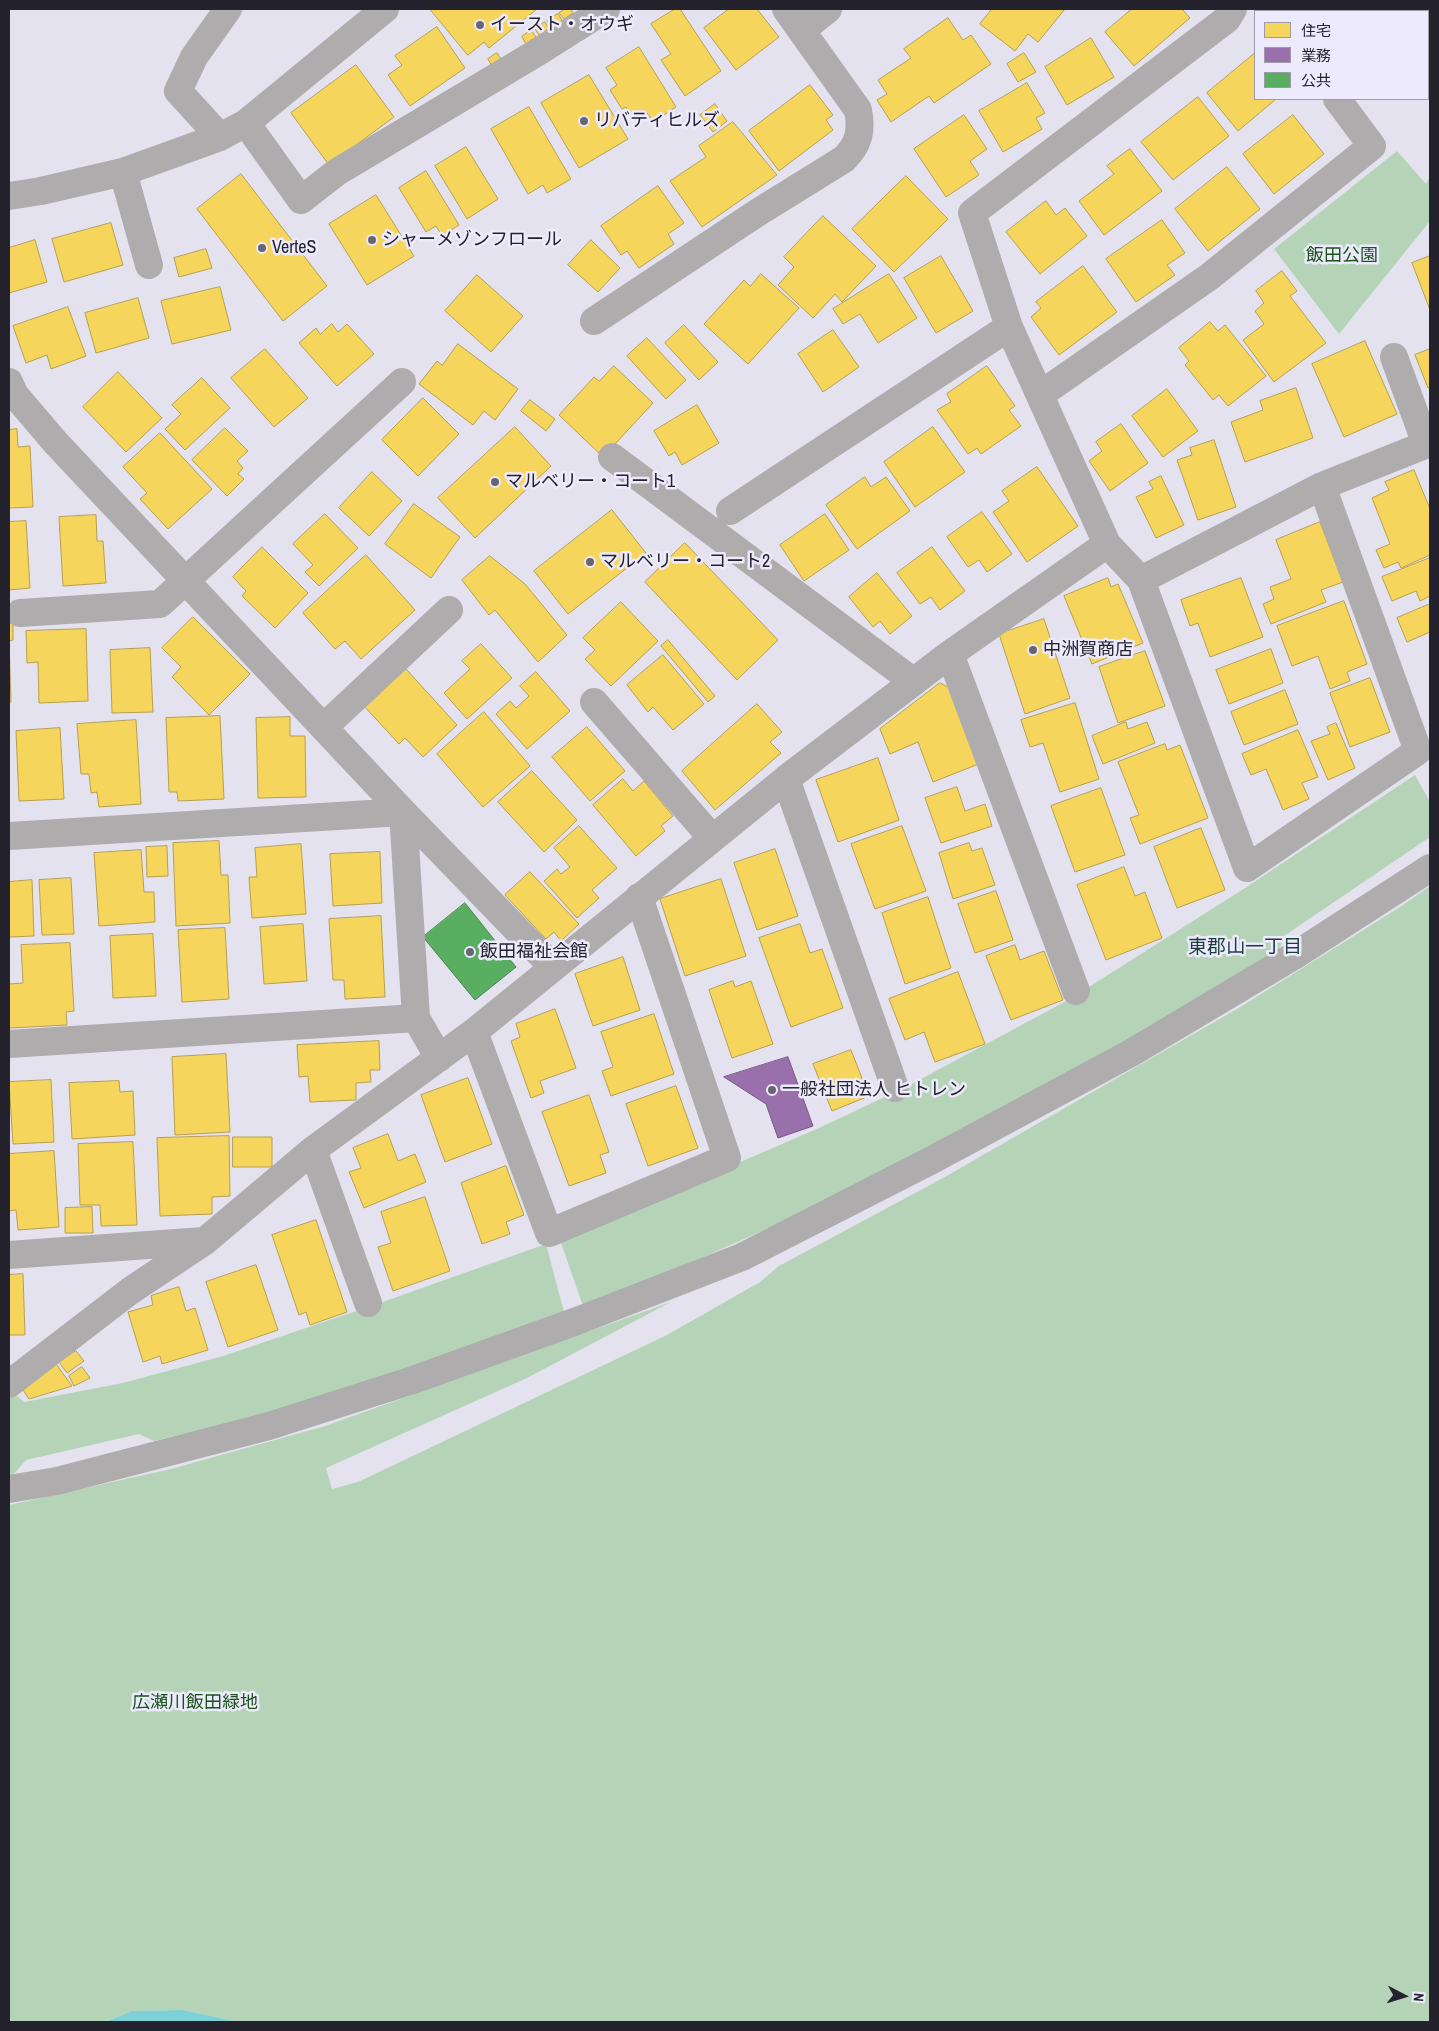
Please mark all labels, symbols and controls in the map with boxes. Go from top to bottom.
legend [1254,10,1429,100]
place label: イースト・オウギ [490,14,634,36]
marker: イースト・オウギ [474,19,486,31]
text: 住宅 [1301,20,1331,41]
text: 業務 [1301,45,1331,66]
text: 公共 [1301,70,1331,91]
place label: リバティヒルズ [594,110,720,132]
marker: リバティヒルズ [578,115,590,127]
place label: シャーメゾンフロール [382,229,562,251]
marker: シャーメゾンフロール [366,234,378,246]
place label: VerteS [272,237,316,259]
marker: VerteS [256,242,268,254]
park label: 飯田公園 [1306,245,1378,267]
place label: マルベリー・コート1 [505,471,675,493]
marker: マルベリー・コート1 [489,476,501,488]
place label: マルベリー・コート2 [600,551,770,573]
marker: マルベリー・コート2 [584,556,596,568]
place label: 中洲賀商店 [1043,639,1133,661]
marker: 中洲賀商店 [1027,644,1039,656]
district label: 東郡山一丁目 [1188,937,1302,959]
place label: 飯田福祉会館 [480,941,588,963]
marker: 飯田福祉会館 [464,946,476,958]
place label: 一般社団法人 ヒトレン [782,1079,966,1101]
marker: 一般社団法人 ヒトレン [766,1084,778,1096]
park label: 広瀬川飯田緑地 [132,1692,258,1714]
north arrow [1379,1971,1429,2021]
text: N [1410,1992,1428,2002]

